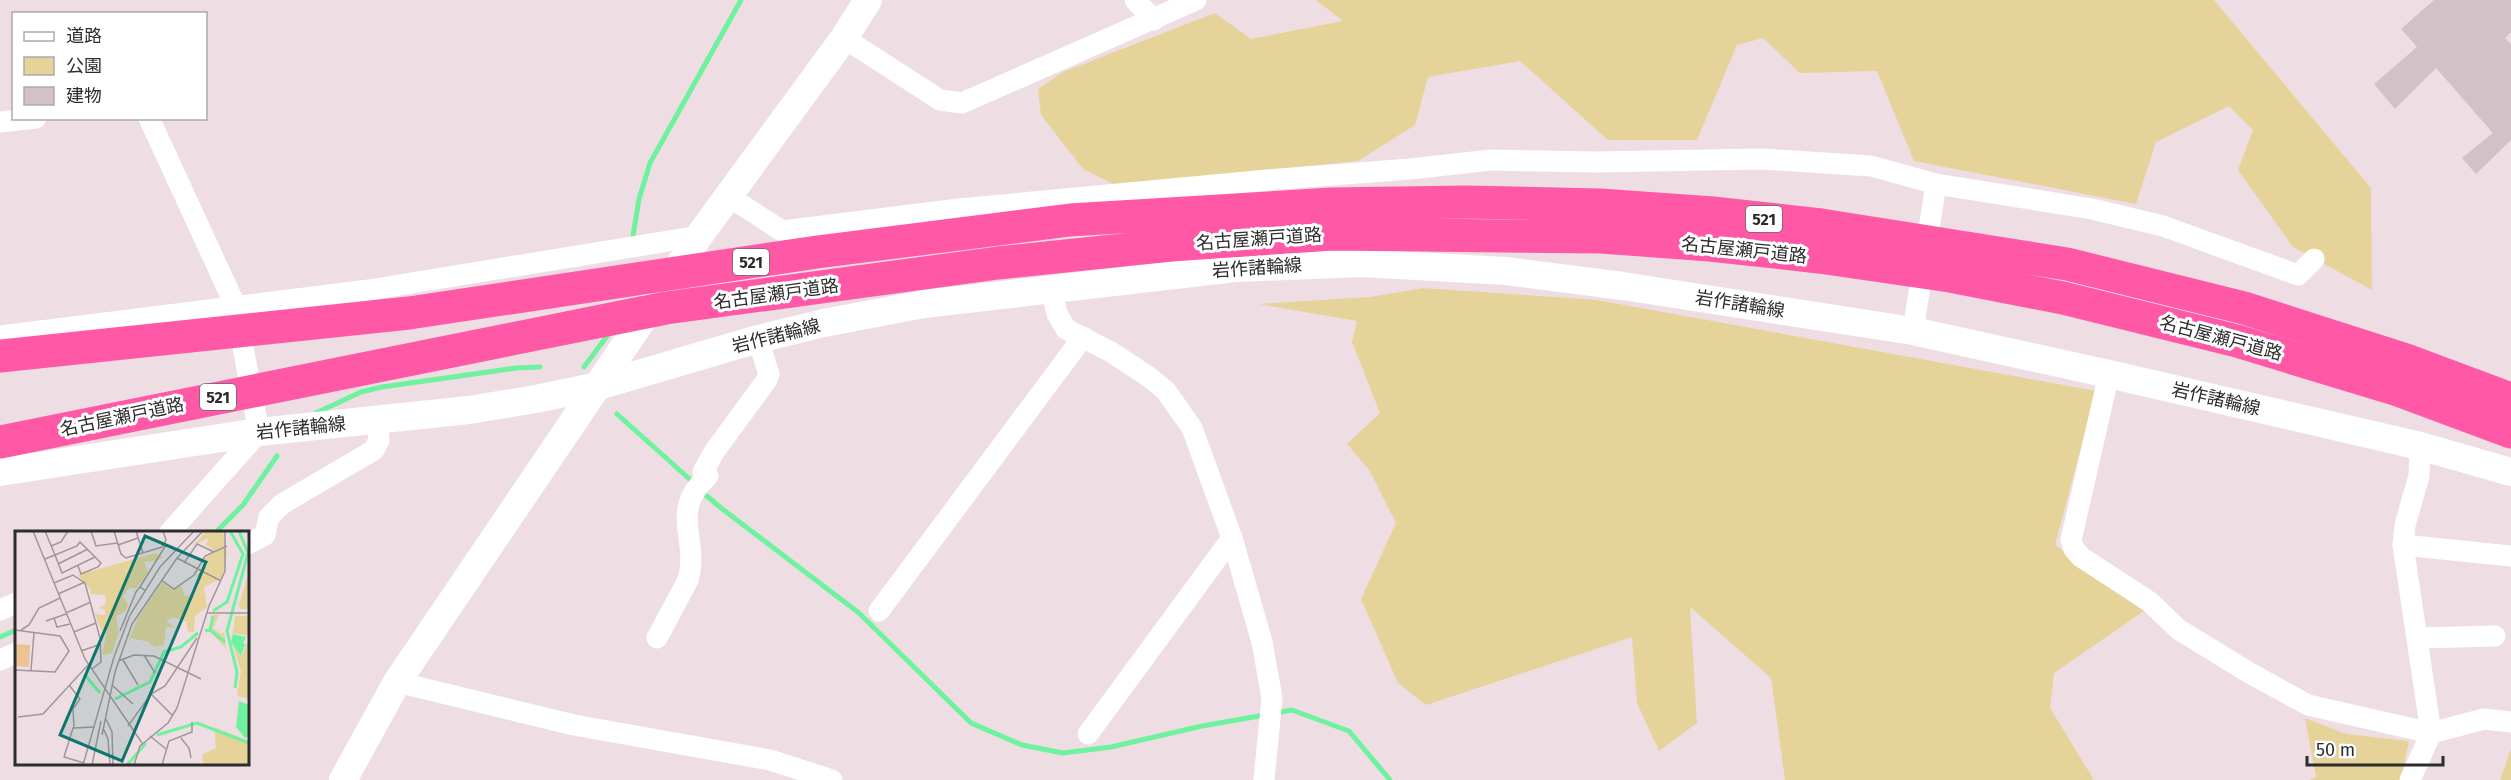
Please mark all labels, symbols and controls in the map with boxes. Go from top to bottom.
legend [12,12,207,120]
text: 道路 [66,25,102,47]
text: 公園 [66,55,102,77]
text: 建物 [66,85,102,107]
road number: 521 [1746,206,1782,232]
street label: 名古屋瀬戸道路 [1195,224,1323,254]
street label: 名古屋瀬戸道路 [1680,232,1808,268]
road number: 521 [733,249,769,275]
street label: 岩作諸輪線 [1211,254,1303,282]
street label: 名古屋瀬戸道路 [712,274,840,314]
street label: 岩作諸輪線 [1694,286,1786,322]
street label: 名古屋瀬戸道路 [2157,311,2285,365]
street label: 岩作諸輪線 [730,314,822,358]
street label: 岩作諸輪線 [2170,378,2262,420]
road number: 521 [200,384,236,410]
street label: 名古屋瀬戸道路 [58,393,186,441]
street label: 岩作諸輪線 [255,412,347,444]
inset map [15,531,249,765]
scale bar [2307,729,2444,767]
text: 50 m [2316,739,2355,761]

